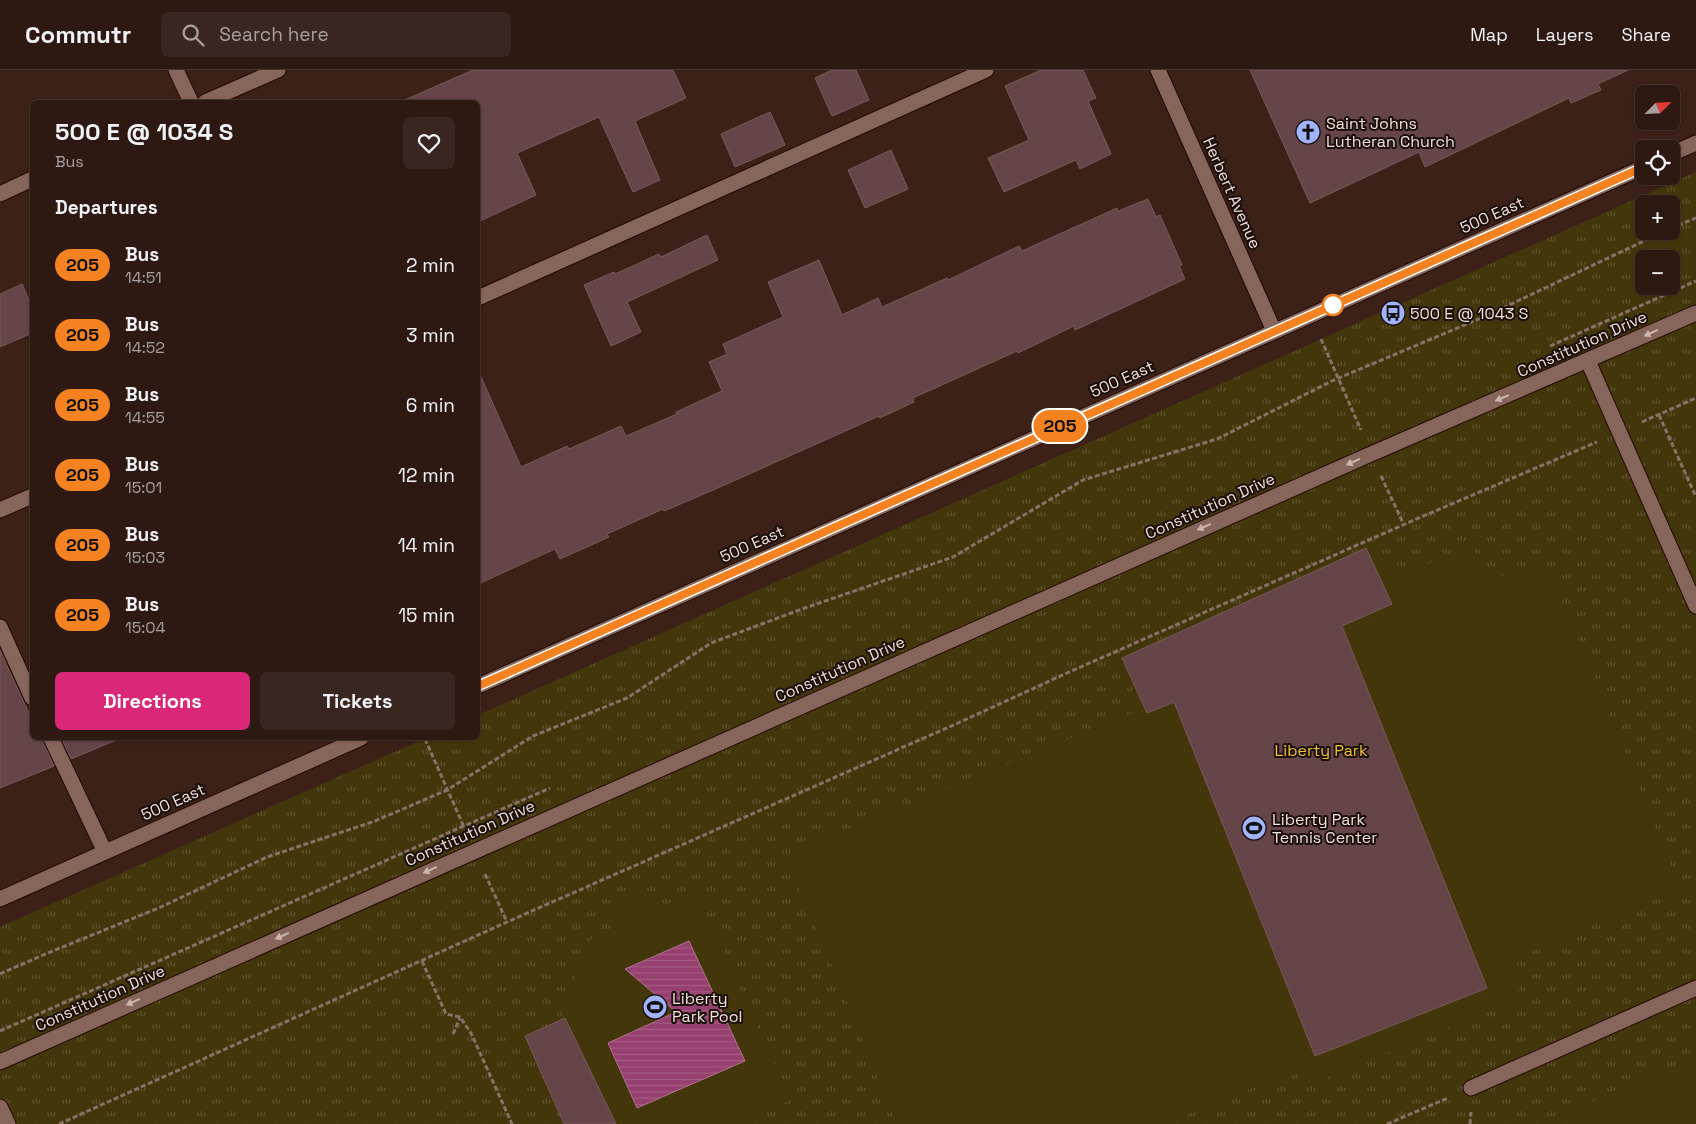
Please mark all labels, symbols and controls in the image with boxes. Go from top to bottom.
search box [161,12,511,57]
text: Commutr [25,19,131,50]
icon: search [179,21,207,49]
text: Search here [219,22,329,47]
text: Map [1470,23,1508,46]
text: Layers [1536,23,1593,46]
text: Share [1621,23,1671,46]
north arrow [1635,85,1680,130]
map controls [1635,85,1680,295]
place label: Saint Johns Lutheran Church [1326,113,1455,152]
text: 500 E @ 1034 S [55,116,233,147]
button: heart [403,117,455,169]
church icon: Saint Johns Lutheran Church [1295,119,1321,145]
street label: Herbert Avenue [1198,134,1266,252]
button: locate [1635,140,1680,185]
text: Bus [55,151,84,172]
street label: 500 East [1457,192,1527,238]
text: Departures [55,195,158,220]
button: + [1635,195,1680,240]
text: Bus [125,242,159,267]
button: − [1635,250,1680,295]
text: 205 [66,253,99,276]
text: 2 min [406,253,455,278]
text: 14:51 [125,267,162,288]
unlabelled marker [1322,294,1344,316]
bus stop icon: 500 E @ 1043 S [1380,300,1406,326]
place label: 500 E @ 1043 S [1410,303,1529,324]
street label: Constitution Drive [1514,306,1650,382]
text: Bus [125,312,159,337]
text: 205 [66,323,99,346]
text: 3 min [406,323,455,348]
one-way arrow [1644,329,1658,337]
text: 14:52 [125,337,165,358]
street label: 500 East [1087,356,1157,402]
text: Bus [125,382,159,407]
text: 205 [66,393,99,416]
text: 6 min [406,393,455,418]
one-way arrow [1495,394,1509,402]
text: 14:55 [125,407,165,428]
line badge: 205 [1031,410,1089,442]
text: 205 [1043,414,1077,437]
text: Bus [125,452,159,477]
one-way arrow [1346,458,1360,466]
text: 205 [66,463,99,486]
text: 12 min [398,463,455,488]
street label: Constitution Drive [1142,468,1278,544]
text: 15:01 [125,477,162,498]
street label: 500 East [717,521,787,567]
text: Bus [125,522,159,547]
one-way arrow [1197,524,1211,532]
text: 205 [66,533,99,556]
text: 14 min [398,533,455,558]
text: 15:03 [125,547,165,568]
text: Bus [125,592,159,617]
text: 205 [66,603,99,626]
text: 15 min [398,603,455,628]
text: 15:04 [125,617,166,638]
street label: Constitution Drive [772,631,908,707]
button: Directions [55,672,250,730]
button: Tickets [260,672,455,730]
park label: Liberty Park [1274,740,1368,761]
street label: 500 East [138,779,208,825]
street label: Constitution Drive [402,795,538,871]
place label: Liberty Park Tennis Center [1272,809,1377,848]
sports icon: Liberty Park Tennis Center [1241,815,1267,841]
one-way arrow [423,866,437,874]
one-way arrow [275,933,289,941]
street label: Constitution Drive [32,960,168,1036]
place label: Liberty Park Pool [672,988,742,1027]
sports icon: Liberty Park Pool [642,994,668,1020]
one-way arrow [126,999,140,1007]

